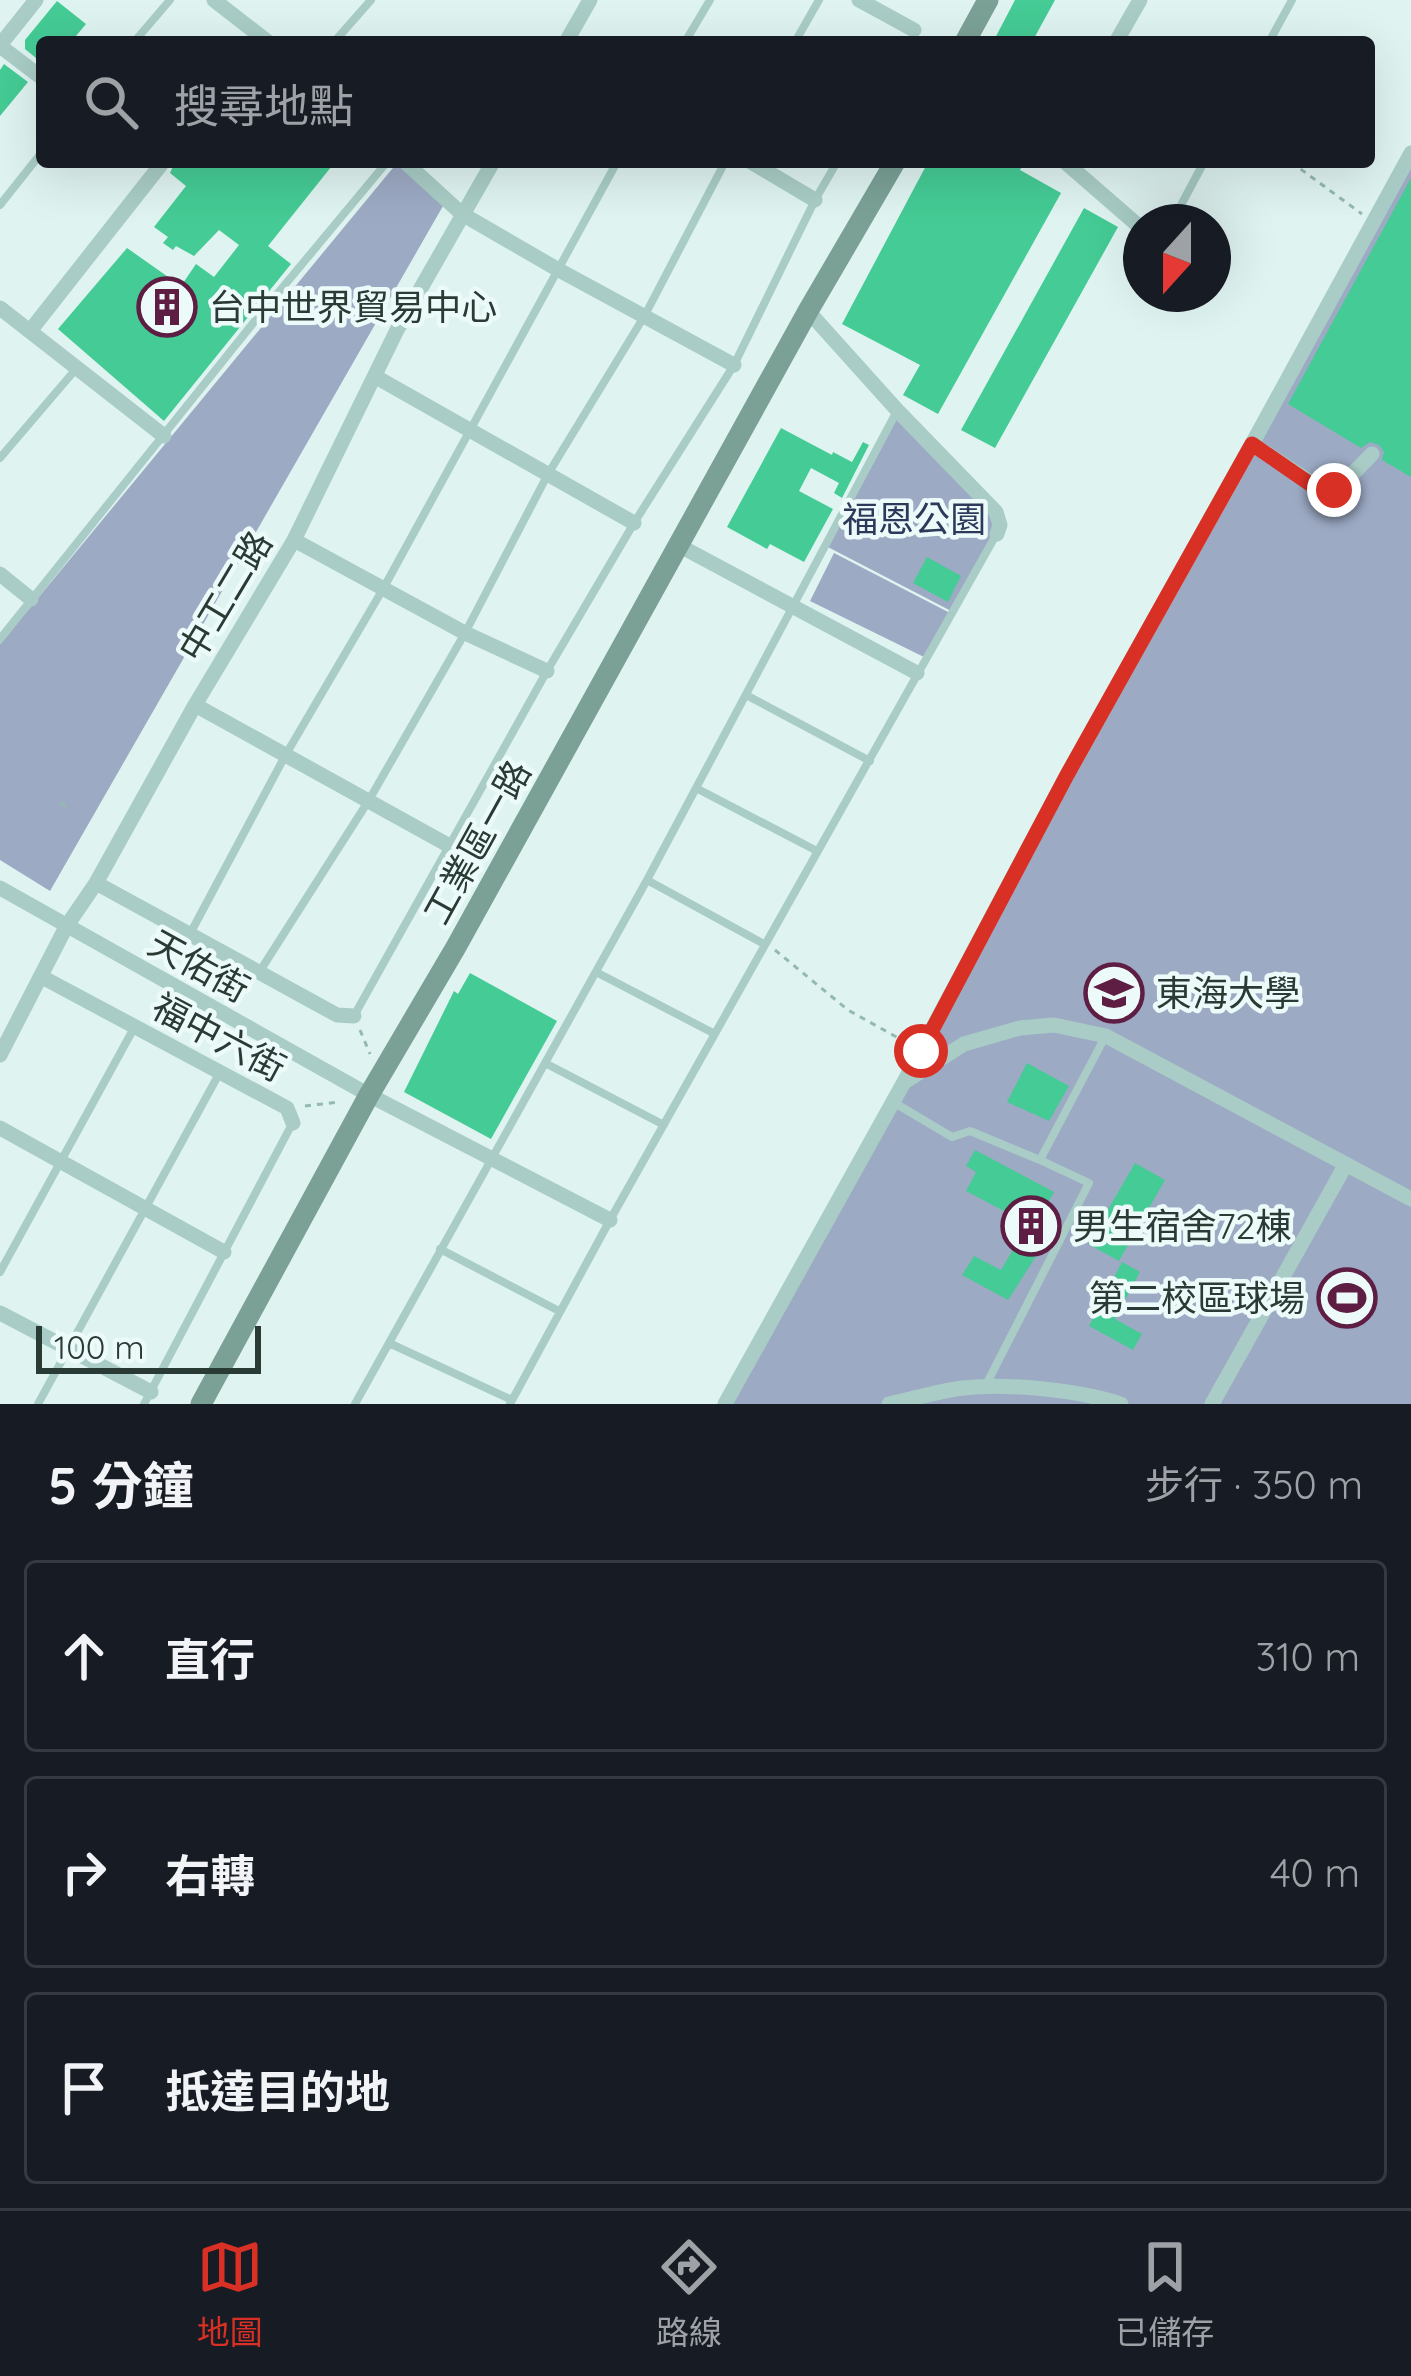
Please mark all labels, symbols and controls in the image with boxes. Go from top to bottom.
search box [36,36,1375,168]
icon: search [78,69,144,135]
text: 搜尋地點 [174,77,354,133]
north arrow [1123,204,1231,312]
building icon: 台中世界貿易中心 [136,276,198,338]
place label: 台中世界貿易中心 [209,284,497,329]
route end [1307,463,1361,517]
park label: 福恩公園 [842,496,986,541]
street label: 中工二路 [168,522,281,669]
street label: 工業區一路 [413,752,540,931]
street label: 天佑街 [141,920,257,1011]
school or university icon: 東海大學 [1083,962,1145,1024]
place label: 東海大學 [1156,970,1300,1015]
street label: 福中六街 [145,983,293,1090]
route start [894,1024,948,1078]
building icon: 男生宿舍72棟 [1000,1195,1062,1257]
place label: 男生宿舍72棟 [1073,1203,1291,1248]
sports icon: 第二校區球場 [1316,1267,1378,1329]
place label: 第二校區球場 [1089,1275,1305,1320]
scale bar [36,1320,261,1373]
text: 100 m [54,1326,145,1367]
text: 5 分鐘 [48,1453,194,1517]
text: 步行 · 350 m [1145,1460,1363,1509]
icon: ahead [51,1623,117,1689]
text: 直行 [165,1631,255,1687]
text: 310 m [1256,1632,1360,1681]
icon: right [51,1839,117,1905]
text: 右轉 [165,1847,255,1903]
text: 40 m [1270,1848,1360,1897]
icon: arrive [51,2055,117,2121]
text: 抵達目的地 [165,2063,390,2119]
tab: 地圖 [197,2234,263,2354]
tab: 路線 [656,2234,722,2354]
tab: 已儲存 [1115,2234,1214,2354]

